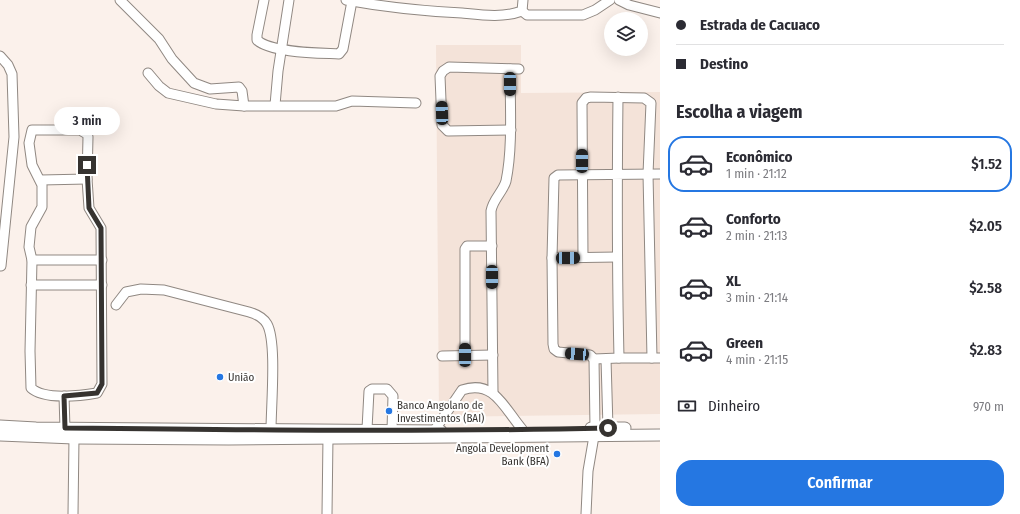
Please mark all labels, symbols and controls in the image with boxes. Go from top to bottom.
map controls [604,12,648,56]
button: layers [604,12,648,56]
text: Estrada de Cacuaco [700,16,820,34]
text: Destino [700,55,748,73]
car [504,72,516,96]
car [436,101,448,125]
text: Escolha a viagem [676,101,802,123]
callout: 3 min [54,107,120,135]
text: 3 min [73,113,102,128]
icon: car [678,146,714,182]
text: Econômico [726,148,793,166]
car [576,149,588,173]
text: $1.52 [971,155,1002,173]
route end [78,156,96,174]
text: 1 min · 21:12 [726,166,787,181]
icon: car [678,208,714,244]
text: Conforto [726,210,781,228]
text: $2.05 [969,217,1002,235]
text: 2 min · 21:13 [726,228,787,243]
car [556,252,580,264]
car [486,265,498,289]
icon: car [678,270,714,306]
text: XL [726,272,741,290]
text: $2.58 [969,279,1002,297]
text: 3 min · 21:14 [726,290,788,305]
icon: car [678,332,714,368]
text: Green [726,334,763,352]
text: $2.83 [970,341,1002,359]
car [459,343,471,367]
car [565,347,589,361]
text: 4 min · 21:15 [726,352,788,367]
place label: União [228,371,254,384]
marker: União [215,372,225,382]
icon: cash [676,395,698,417]
text: Dinheiro [708,397,760,415]
place label: Banco Angolano de Investimentos (BAI) [397,399,484,425]
text: 970 m [973,399,1004,414]
marker: Banco Angolano de Investimentos (BAI) [384,406,394,416]
route start [599,419,617,437]
place label: Angola Development Bank (BFA) [456,442,549,468]
marker: Angola Development Bank (BFA) [552,449,562,459]
button: Confirmar [676,460,1004,506]

